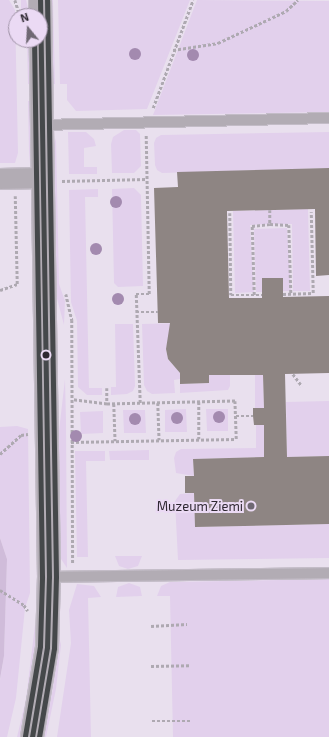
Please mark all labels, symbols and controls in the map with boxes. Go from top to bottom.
north arrow [8,8,48,48]
text: N [19,10,30,24]
unlabelled marker [41,350,51,360]
place label: Muzeum Ziemi [157,498,243,514]
marker: Muzeum Ziemi [246,501,256,511]

